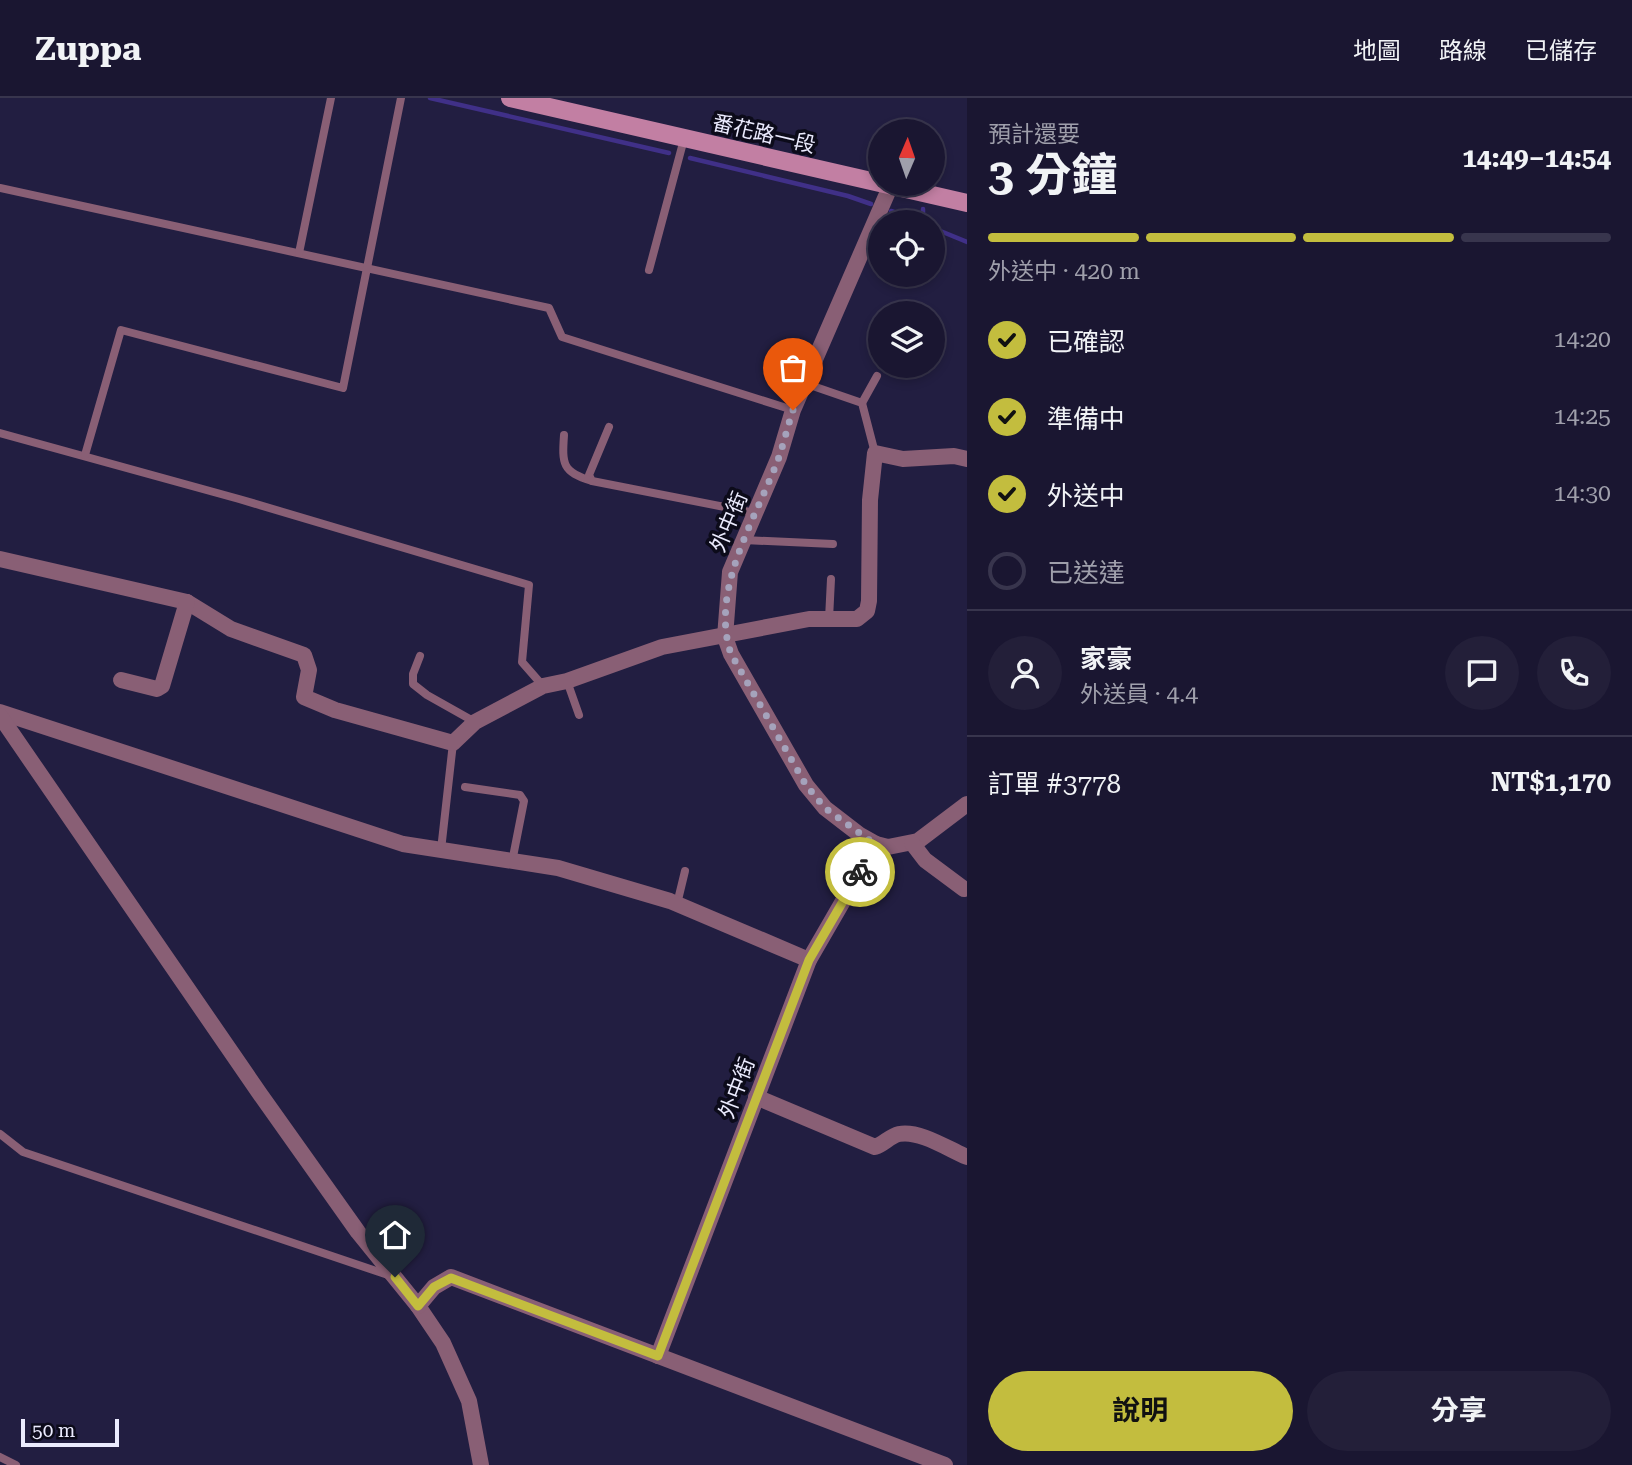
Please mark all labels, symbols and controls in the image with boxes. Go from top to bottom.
text: Zuppa [35,29,141,68]
text: 地圖 [1353,37,1401,65]
text: 路線 [1439,37,1487,65]
text: 已儲存 [1525,37,1597,65]
street label: 番花路一段 [710,110,818,158]
north arrow [868,119,945,196]
map controls [868,119,945,378]
text: 預計還要 [988,121,1080,148]
text: 14:49–14:54 [1462,143,1611,173]
text: 3 分鐘 [988,148,1117,202]
button: locate [868,210,945,287]
text: 外送中 · 420 m [988,258,1140,285]
button: layers [868,301,945,378]
icon: check [988,321,1026,359]
text: 14:20 [1554,326,1611,353]
text: 已確認 [1047,327,1125,357]
pin [763,338,823,410]
icon: bag [774,349,812,387]
icon: check [988,398,1026,436]
text: 14:25 [1554,403,1611,430]
text: 準備中 [1047,404,1125,434]
icon: check [988,475,1026,513]
text: 14:30 [1554,480,1611,507]
text: 外送中 [1047,481,1125,511]
street label: 外中街 [706,488,752,556]
text: 已送達 [1047,558,1125,588]
button: person [988,636,1062,710]
button: chat [1445,636,1519,710]
button: phone [1537,636,1611,710]
text: 家豪 [1080,644,1132,674]
text: 外送員 · 4.4 [1080,681,1198,708]
text: NT$1,170 [1491,767,1611,797]
text: 訂單 #3778 [988,769,1121,799]
courier [825,837,895,907]
icon: bike [841,853,879,891]
street label: 外中街 [715,1054,759,1122]
pin [365,1205,425,1277]
icon: home [376,1216,414,1254]
button: 說明 [988,1371,1293,1451]
button: 分享 [1307,1371,1611,1451]
scale bar [21,1416,119,1448]
text: 50 m [32,1419,75,1442]

